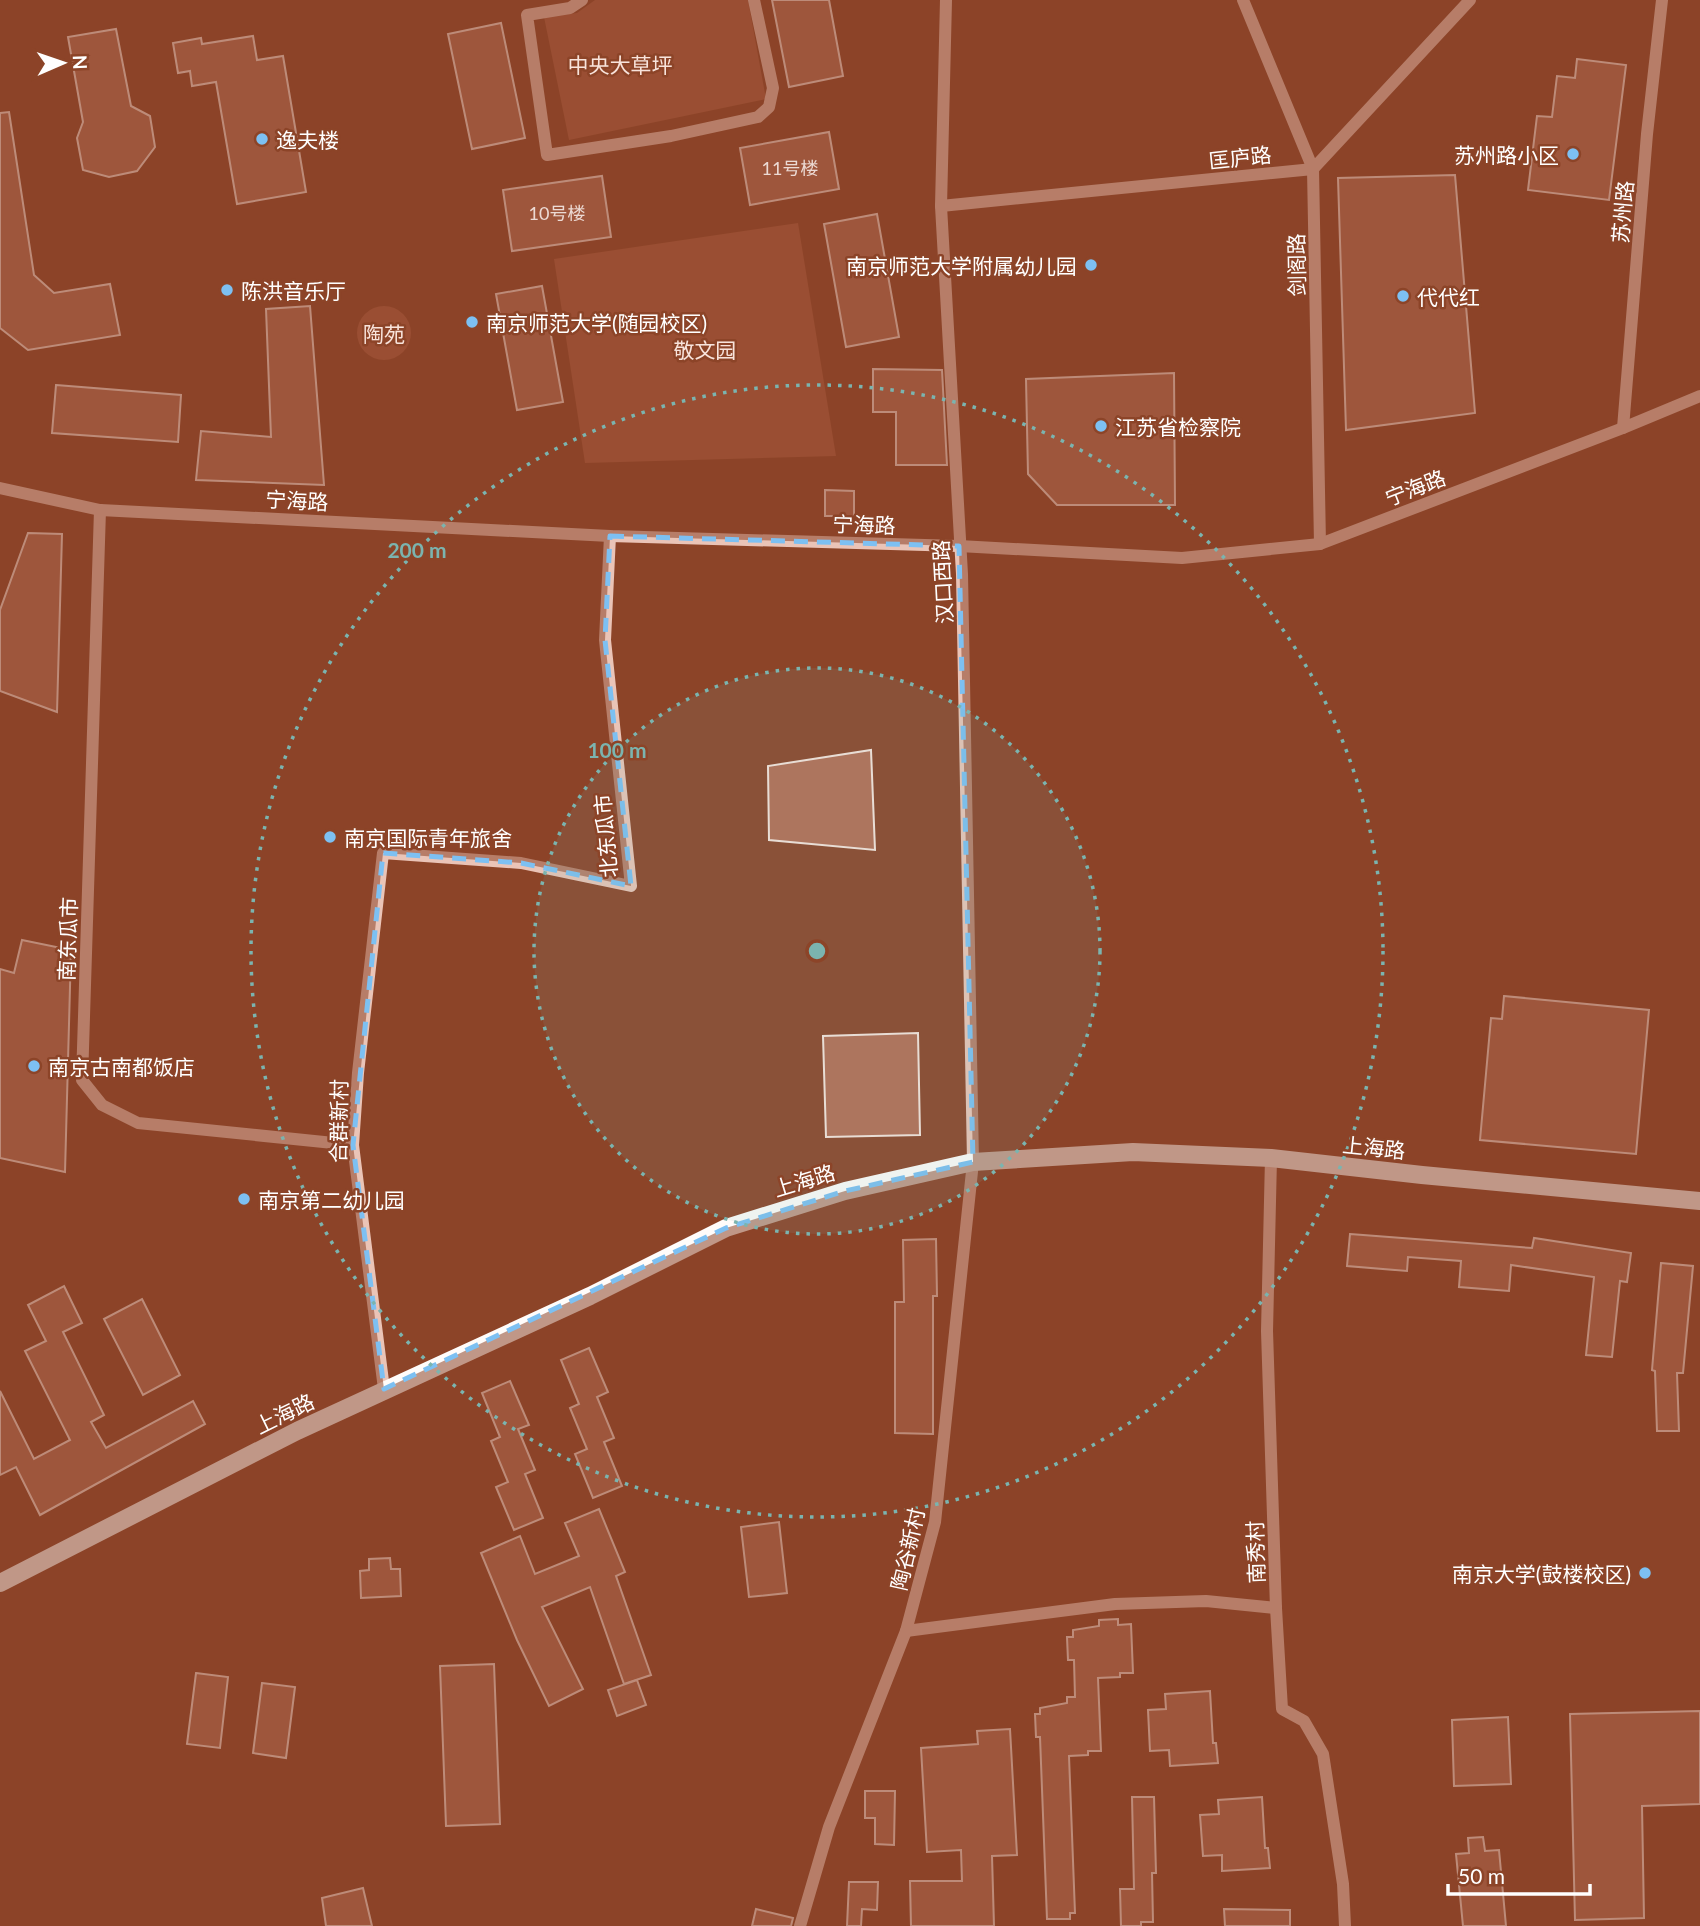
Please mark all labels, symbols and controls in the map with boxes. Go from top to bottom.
north arrow [28,28,98,98]
park label: 中央大草坪 [568,52,673,77]
text: N [69,55,92,70]
place label: 逸夫楼 [276,127,339,152]
marker: 逸夫楼 [254,131,270,147]
street label: 匡庐路 [1207,141,1273,173]
place label: 苏州路小区 [1454,142,1559,167]
marker: 苏州路小区 [1565,146,1581,162]
house number: 11号楼 [762,157,818,179]
street label: 苏州路 [1607,180,1637,244]
house number: 10号楼 [529,202,585,224]
street label: 剑阁路 [1283,233,1309,297]
place label: 南京师范大学附属幼儿园 [846,253,1077,278]
marker: 南京师范大学附属幼儿园 [1083,257,1099,273]
place label: 陈洪音乐厅 [241,278,346,303]
marker: 陈洪音乐厅 [219,282,235,298]
place label: 代代红 [1417,284,1480,309]
marker: 代代红 [1395,288,1411,304]
place label: 南京师范大学(随园校区) [486,310,707,335]
marker: 南京师范大学(随园校区) [464,314,480,330]
park label: 陶苑 [363,321,405,346]
park label: 敬文园 [674,337,737,362]
place label: 江苏省检察院 [1115,414,1241,439]
marker: 江苏省检察院 [1093,418,1109,434]
street label: 宁海路 [1381,464,1449,510]
street label: 宁海路 [265,486,329,514]
street label: 宁海路 [832,510,896,538]
text: 200 m [387,537,447,562]
street label: 汉口西路 [927,539,957,625]
text: 100 m [587,737,647,762]
street label: 北东瓜市 [589,793,621,879]
place label: 南京国际青年旅舍 [344,825,512,850]
marker: 南京国际青年旅舍 [322,829,338,845]
street label: 南东瓜市 [53,897,81,981]
centre of rings [805,939,829,963]
place label: 南京古南都饭店 [48,1054,195,1079]
marker: 南京古南都饭店 [26,1058,42,1074]
street label: 合群新村 [325,1079,351,1163]
street label: 上海路 [1341,1131,1407,1163]
street label: 上海路 [770,1159,838,1201]
place label: 南京第二幼儿园 [258,1187,405,1212]
marker: 南京第二幼儿园 [236,1191,252,1207]
street label: 上海路 [250,1388,318,1438]
street label: 陶谷新村 [885,1505,929,1593]
street label: 南秀村 [1241,1520,1269,1584]
place label: 南京大学(鼓楼校区) [1452,1561,1631,1586]
marker: 南京大学(鼓楼校区) [1637,1565,1653,1581]
scale bar [1448,1853,1590,1897]
text: 50 m [1458,1863,1505,1888]

